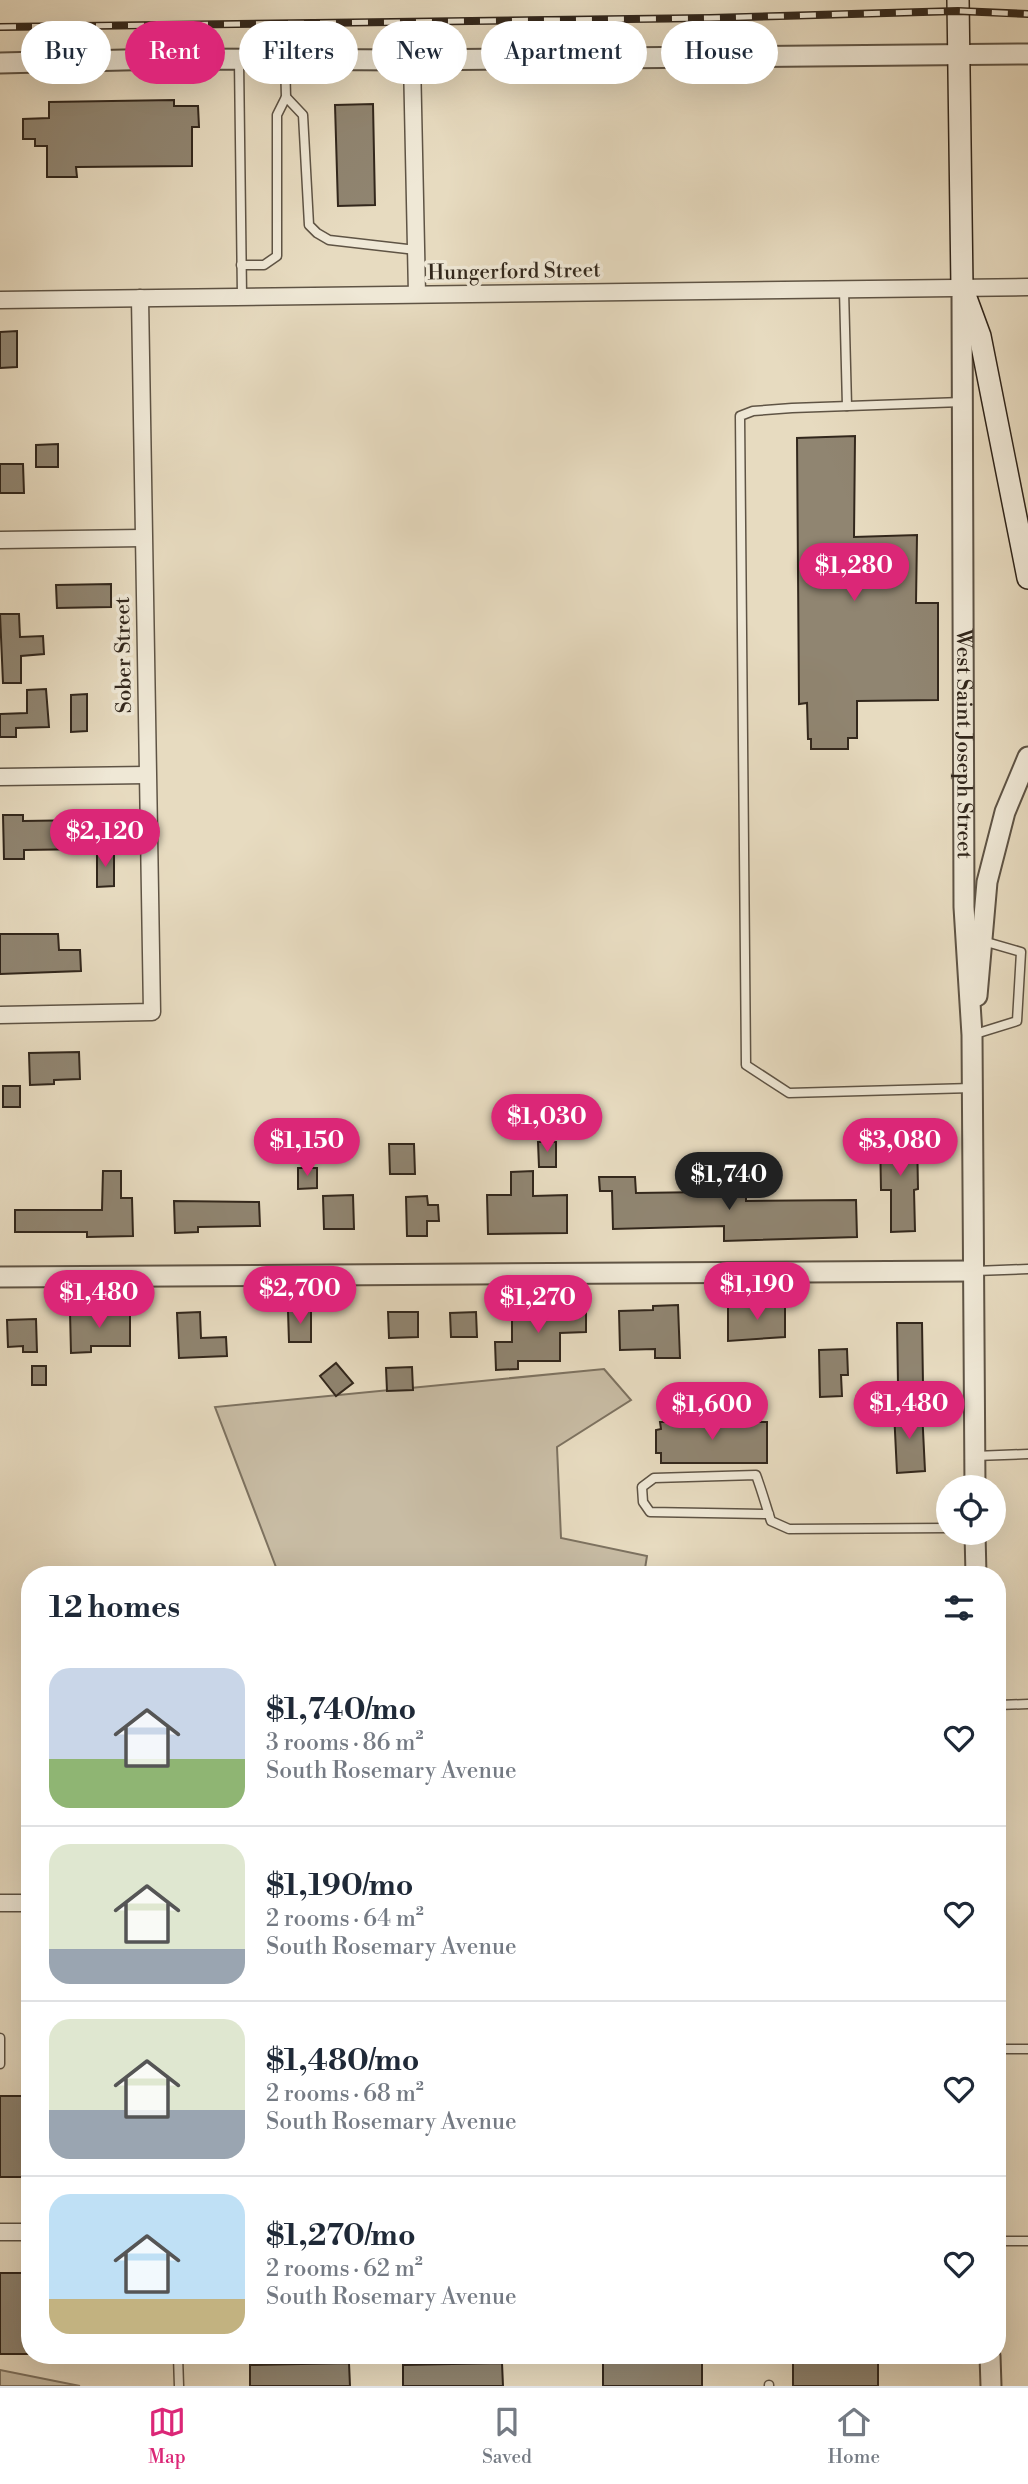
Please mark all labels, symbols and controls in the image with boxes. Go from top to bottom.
chip: Buy [21,21,111,84]
chip: Rent [125,21,225,84]
chip: Filters [239,21,358,84]
chip: New [372,21,467,84]
chip: Apartment [481,21,647,84]
chip: House [661,21,778,84]
street label: Hungerford Street [427,257,601,287]
pin: $1,280 [797,544,911,603]
text: $1,280 [815,552,893,580]
street label: Sober Street [110,596,138,714]
street label: West Saint Joseph Street [950,628,977,860]
pin: $2,120 [48,810,162,869]
text: $2,120 [66,818,144,846]
pin: $1,030 [490,1094,604,1154]
text: $1,030 [507,1103,587,1131]
pin: $1,150 [250,1118,364,1178]
pin: $3,080 [843,1118,957,1178]
text: $1,150 [270,1127,344,1155]
text: $3,080 [859,1127,941,1155]
pin: $1,740 [672,1152,786,1212]
text: $1,740 [691,1161,767,1189]
pin: $1,190 [700,1262,814,1322]
pin: $2,700 [243,1266,357,1326]
pin: $1,480 [42,1270,156,1330]
text: $1,190 [720,1271,794,1299]
text: $2,700 [259,1275,341,1303]
pin: $1,270 [481,1276,595,1335]
text: $1,480 [60,1279,138,1307]
text: $1,270 [500,1284,576,1312]
pin: $1,600 [655,1382,769,1442]
pin: $1,480 [852,1382,966,1441]
text: $1,480 [870,1390,948,1418]
text: $1,600 [672,1391,752,1419]
map controls [936,1475,1006,1545]
button: locate [936,1475,1006,1545]
text: 12 homes [49,1589,180,1627]
icon: filters [940,1589,978,1627]
text: $1,740/mo [266,1691,416,1729]
icon: home [105,1696,189,1780]
icon: heart [940,1719,978,1757]
text: 3 rooms · 86 m² [266,1729,423,1757]
text: South Rosemary Avenue [266,1757,517,1785]
text: $1,190/mo [266,1867,413,1905]
icon: home [105,1872,189,1956]
icon: heart [940,1895,978,1933]
text: 2 rooms · 64 m² [266,1905,424,1933]
text: South Rosemary Avenue [266,1933,517,1961]
text: $1,480/mo [266,2042,420,2080]
icon: home [105,2047,189,2131]
icon: heart [940,2070,978,2108]
text: 2 rooms · 68 m² [266,2080,424,2108]
text: South Rosemary Avenue [266,2108,517,2136]
text: $1,270/mo [266,2217,416,2255]
icon: home [105,2222,189,2306]
icon: heart [940,2245,978,2283]
text: 2 rooms · 62 m² [266,2255,423,2283]
text: South Rosemary Avenue [266,2283,517,2311]
tab: Map [148,2403,186,2469]
tab: Saved [482,2403,532,2469]
tab: Home [828,2403,880,2469]

